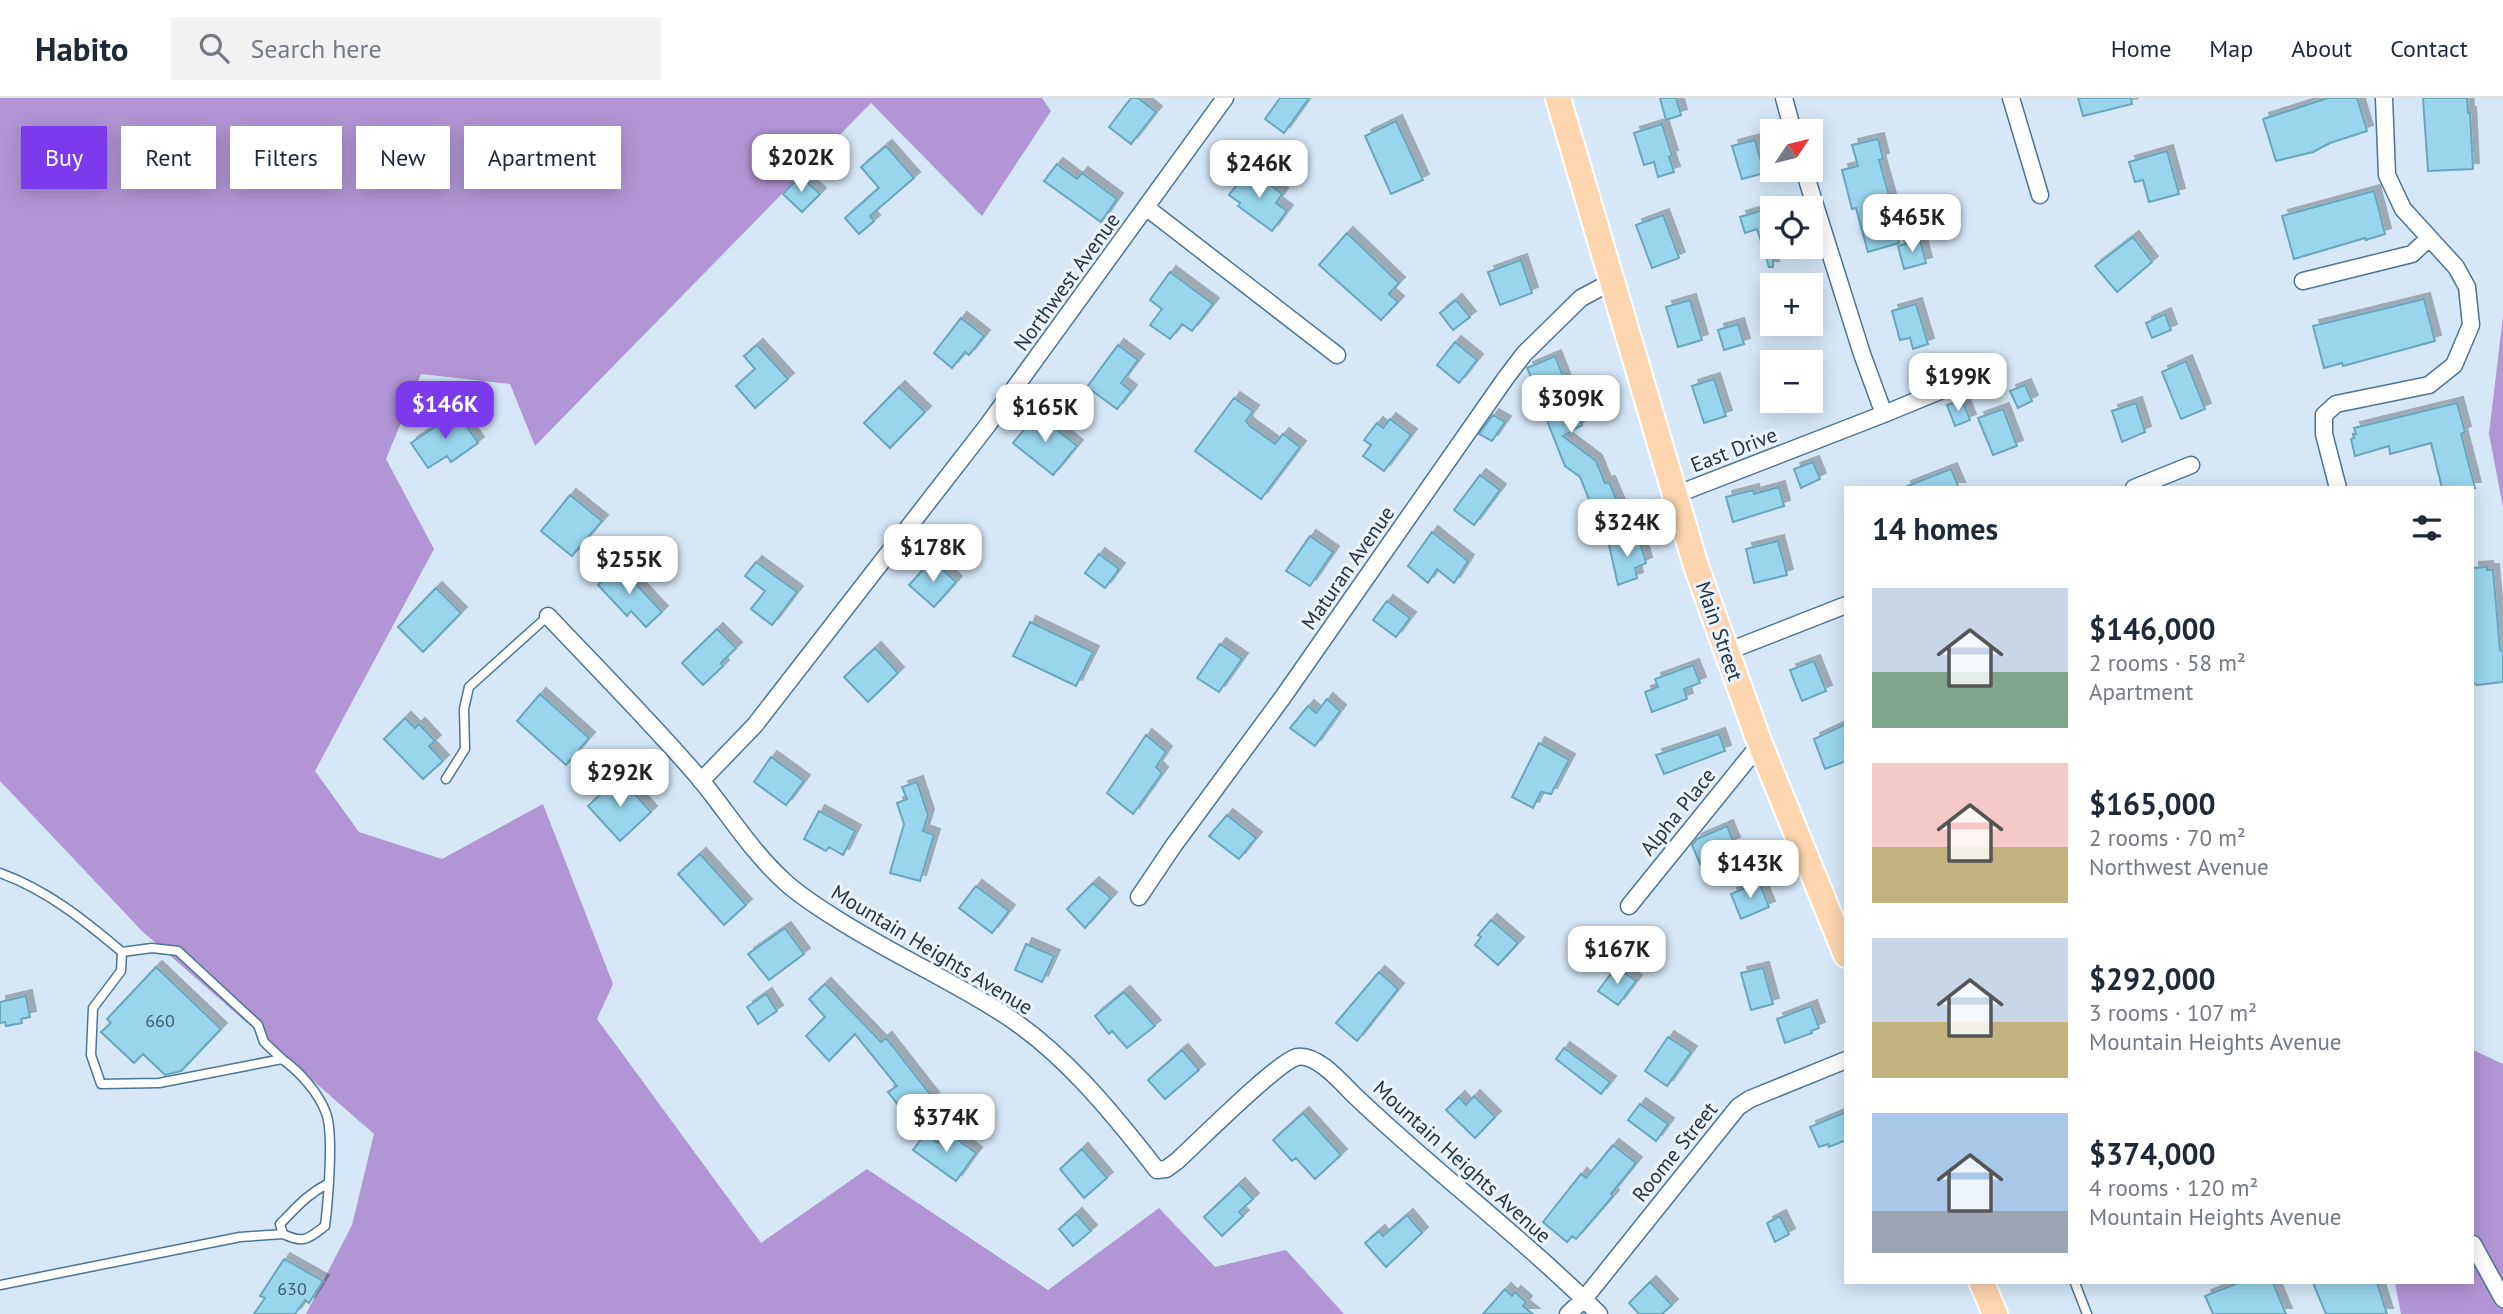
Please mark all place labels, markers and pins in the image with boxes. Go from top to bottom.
pin: $202K [752,134,850,194]
pin: $246K [1210,140,1308,200]
pin: $465K [1863,194,1961,254]
pin: $199K [1909,354,2007,413]
pin: $309K [1522,376,1620,435]
pin: $146K [396,382,494,441]
pin: $165K [996,384,1094,444]
pin: $324K [1578,500,1676,559]
pin: $178K [884,524,982,584]
pin: $255K [580,536,678,596]
pin: $292K [571,750,669,809]
pin: $143K [1701,840,1799,900]
pin: $167K [1568,926,1666,986]
pin: $374K [897,1094,995,1154]

